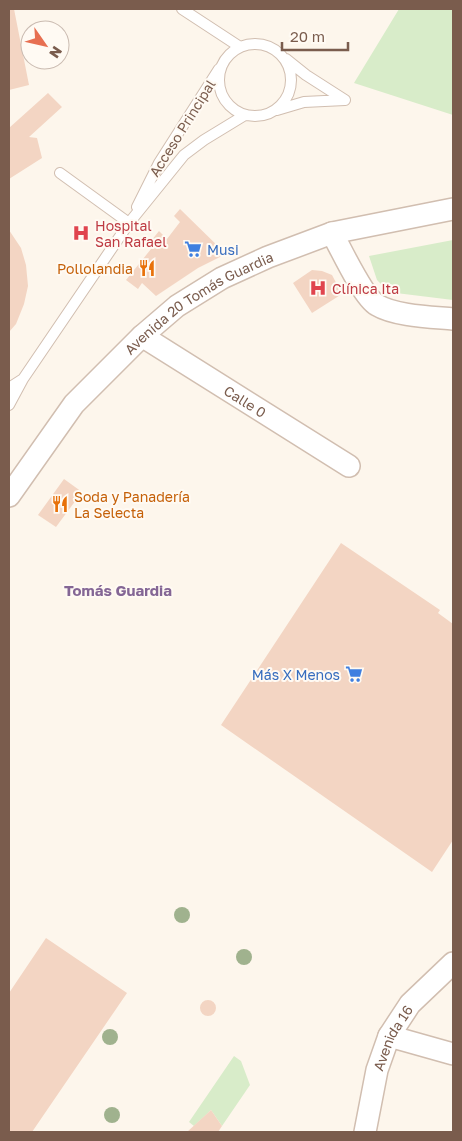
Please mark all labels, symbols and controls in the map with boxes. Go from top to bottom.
north arrow [20,20,70,70]
scale bar [282,20,348,52]
text: 20 m [290,27,325,45]
text: N [46,43,66,62]
street label: Acceso Principal [145,76,219,180]
place label: Hospital San Rafael [95,217,167,250]
hospital icon: Hospital San Rafael [71,223,91,243]
supermarket icon: Musi [183,239,203,259]
place label: Musi [207,241,239,258]
street label: Avenida 20 Tomás Guardia [121,247,275,357]
restaurant icon: Pollolandia [137,258,157,278]
place label: Pollolandia [57,260,133,277]
hospital icon: Clínica Ita [308,278,328,298]
place label: Clínica Ita [332,280,399,297]
street label: Calle 0 [221,381,270,420]
place label: Soda y Panadería La Selecta [74,488,190,521]
restaurant icon: Soda y Panadería La Selecta [50,494,70,514]
district label: Tomás Guardia [64,581,172,599]
supermarket icon: Más X Menos [344,664,364,684]
place label: Más X Menos [252,666,340,683]
street label: Avenida 16 [369,1001,416,1073]

